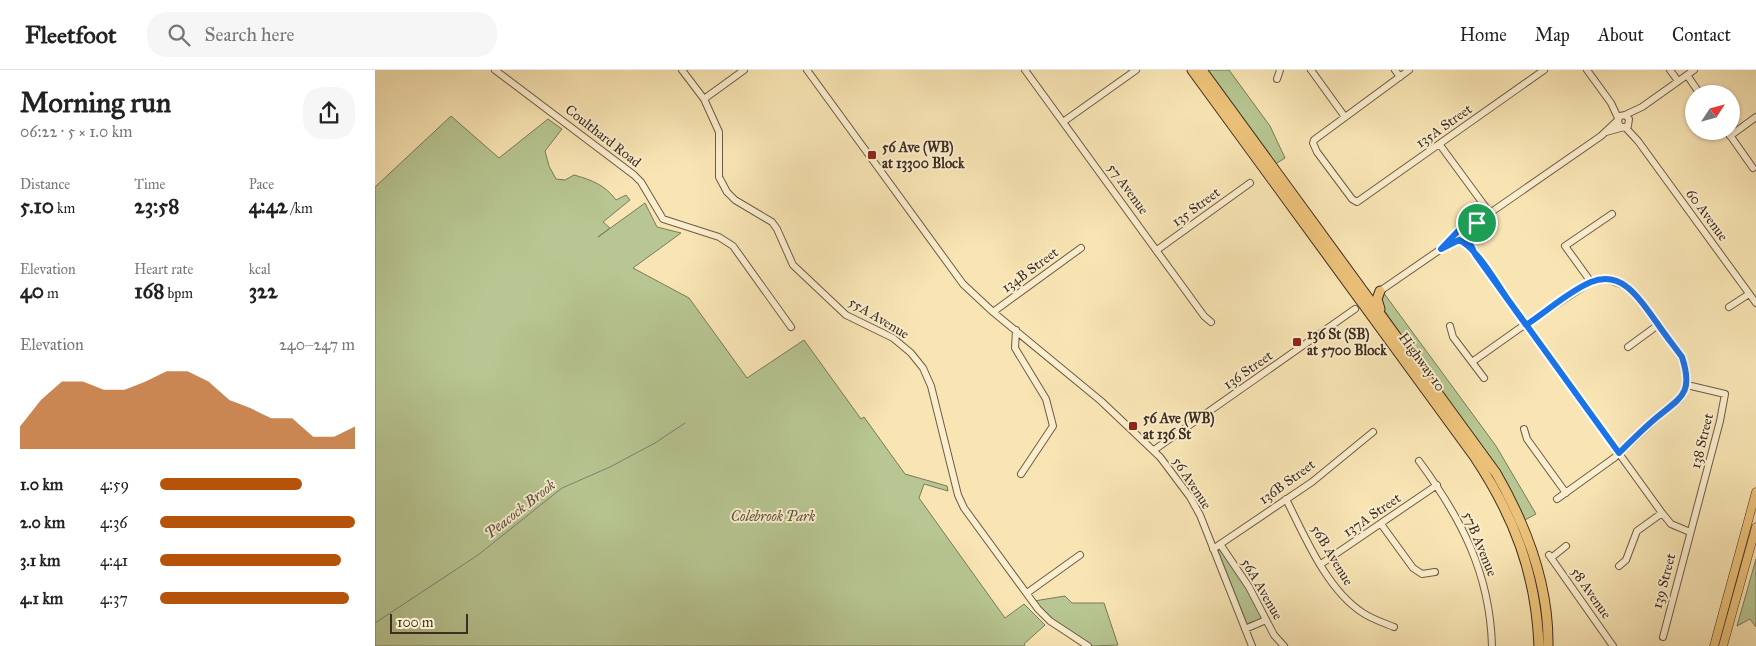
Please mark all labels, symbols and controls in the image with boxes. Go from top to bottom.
search box [147,12,497,57]
text: Fleetfoot [25,20,117,50]
icon: search [165,21,193,49]
text: Search here [205,23,294,46]
text: Home [1460,24,1507,46]
text: Map [1535,24,1570,46]
text: About [1598,24,1644,46]
text: Contact [1672,24,1731,46]
text: Morning run [20,85,171,120]
north arrow [1685,85,1740,140]
map controls [1685,85,1740,140]
button: share [303,87,355,139]
street label: 135A Street [1413,100,1475,152]
street label: Coulthard Road [562,101,644,171]
text: 06:22 · 5 × 1.0 km [20,122,133,141]
place label: 56 Ave (WB) at 13300 Block [882,139,965,173]
marker: 56 Ave (WB) at 13300 Block [866,149,878,161]
street label: 57 Avenue [1104,160,1152,218]
text: Distance [20,176,70,193]
text: Time [134,176,165,193]
text: Pace [249,176,274,193]
street label: 135 Street [1169,184,1223,230]
street label: 60 Avenue [1682,186,1732,245]
text: 5.10 [20,193,54,219]
text: 23:58 [134,193,179,219]
text: 4:42 [249,193,288,219]
text: km [54,200,75,217]
text: /km [288,200,313,217]
pin [1456,202,1498,244]
icon: arrive [1463,209,1491,237]
street label: 134B Street [998,244,1062,296]
text: Elevation [20,261,76,278]
text: Heart rate [134,261,193,278]
text: kcal [249,261,271,278]
text: 40 [20,278,44,304]
text: 168 [134,278,165,304]
text: 322 [249,278,278,304]
text: m [44,285,59,302]
text: bpm [165,285,193,302]
street label: 55A Avenue [846,293,912,343]
place label: 136 St (SB) at 5700 Block [1307,326,1387,359]
street label: Highway 10 [1395,329,1449,395]
text: Elevation [20,335,84,354]
text: 240–247 m [279,335,355,354]
marker: 136 St (SB) at 5700 Block [1291,336,1303,348]
street label: 136 Street [1220,347,1276,393]
place label: 56 Ave (WB) at 136 St [1143,410,1215,444]
street label: 138 Street [1687,412,1717,470]
marker: 56 Ave (WB) at 136 St [1127,420,1139,432]
street label: 56 Avenue [1169,454,1215,512]
street label: 136B Street [1256,456,1318,508]
text: 1.0 km [20,475,63,494]
text: 4:59 [100,475,129,494]
water label: Peacock Brook [481,475,559,542]
street label: 137A Street [1340,490,1404,540]
park label: Colebrook Park [731,508,816,525]
street label: 57B Avenue [1459,509,1501,579]
text: 2.0 km [20,513,65,532]
text: 4:36 [100,513,128,532]
street label: 56B Avenue [1307,521,1357,589]
text: 3.1 km [20,551,60,570]
text: 4:41 [100,551,128,570]
street label: 139 Street [1648,552,1680,610]
street label: 56A Avenue [1238,555,1286,623]
street label: 58 Avenue [1567,564,1615,622]
text: 4.1 km [20,589,63,608]
text: 4:37 [100,589,128,608]
scale bar [390,611,467,634]
text: 100 m [397,614,434,631]

